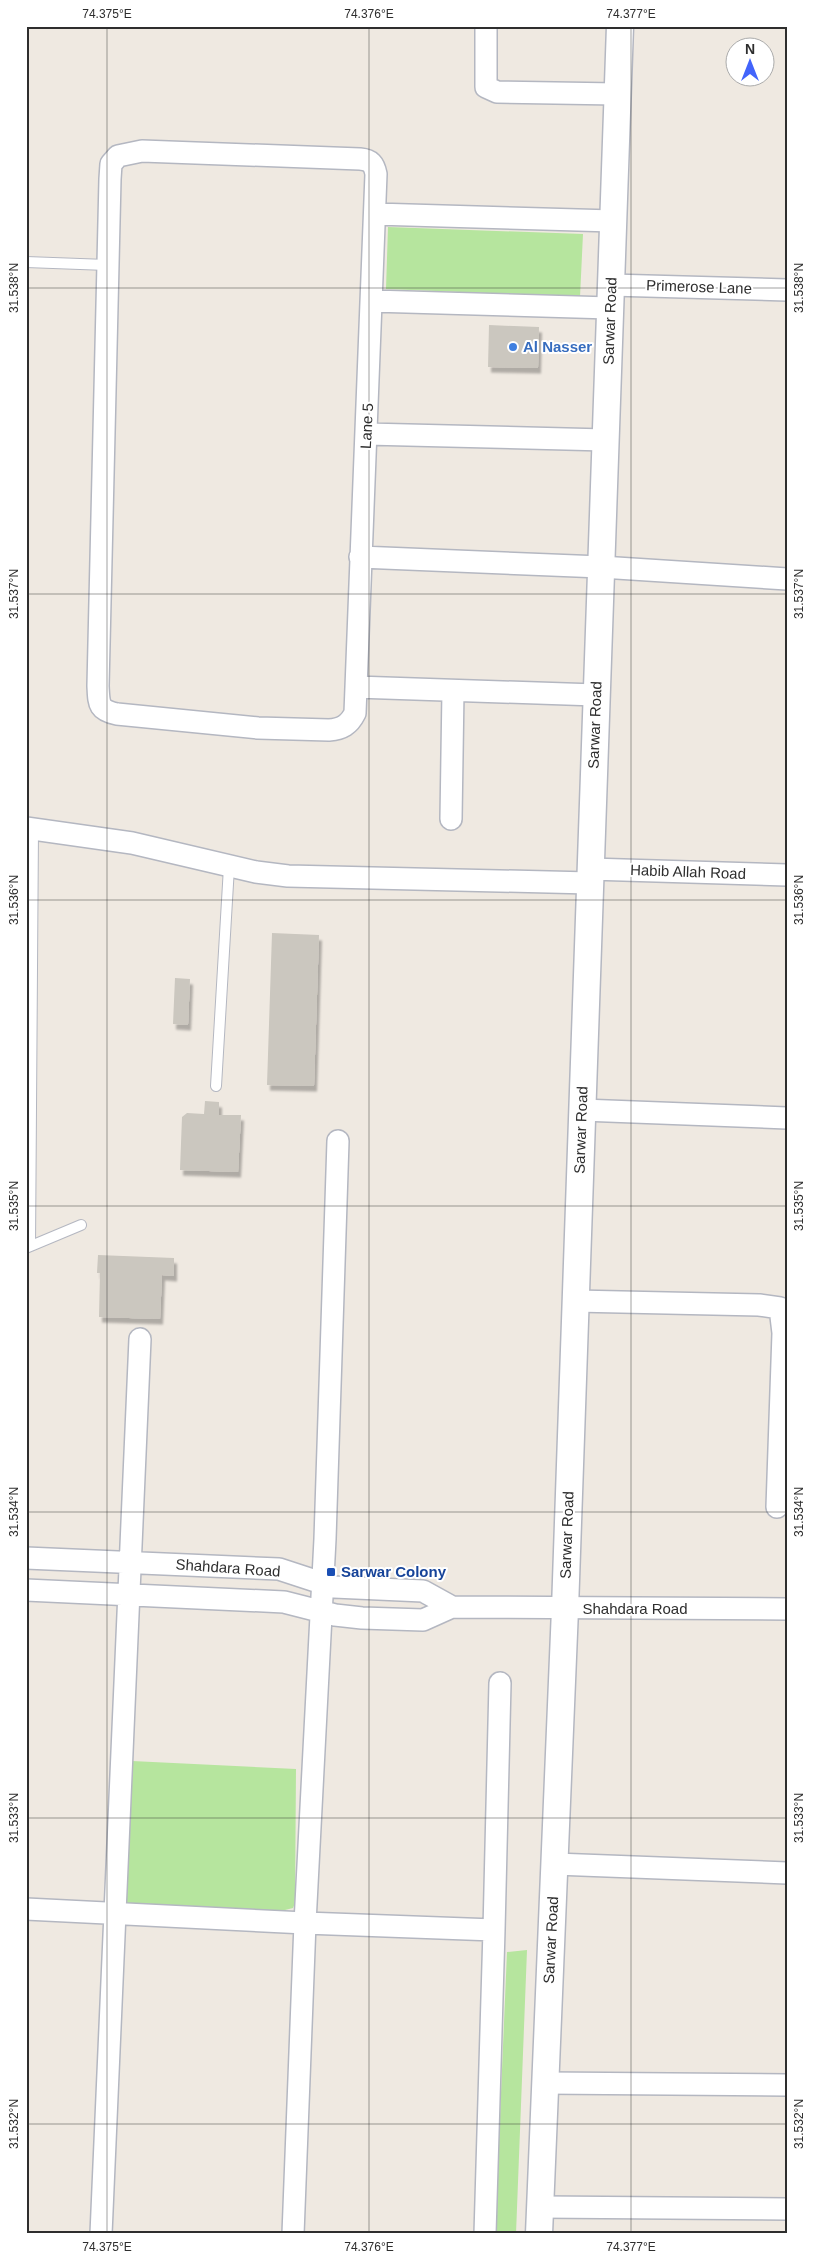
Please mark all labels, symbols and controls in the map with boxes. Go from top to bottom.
text: 74.375°E [82,7,132,21]
text: 74.376°E [344,7,394,21]
text: 74.377°E [606,7,656,21]
north arrow [726,38,776,88]
text: N [745,41,755,57]
text: 31.538°N [7,263,21,313]
text: 31.538°N [792,263,806,313]
street label: Primerose Lane [646,276,752,297]
street label: Sarwar Road [599,277,620,365]
place label: Al Nasser [523,338,592,355]
marker: Al Nasser [507,341,519,353]
street label: Lane 5 [357,403,376,449]
text: 31.537°N [7,569,21,619]
text: 31.537°N [792,569,806,619]
street label: Sarwar Road [584,681,605,769]
street label: Habib Allah Road [630,861,746,882]
text: 31.536°N [7,875,21,925]
text: 31.536°N [792,875,806,925]
street label: Sarwar Road [570,1086,591,1174]
text: 31.535°N [7,1181,21,1231]
text: 31.535°N [792,1181,806,1231]
text: 31.534°N [7,1487,21,1537]
text: 31.534°N [792,1487,806,1537]
street label: Sarwar Road [556,1491,577,1579]
street label: Shahdara Road [175,1555,281,1580]
place label: Sarwar Colony [341,1563,447,1580]
marker: Sarwar Colony [325,1566,337,1578]
street label: Shahdara Road [582,1600,688,1617]
text: 31.533°N [7,1793,21,1843]
text: 31.533°N [792,1793,806,1843]
street label: Sarwar Road [540,1896,561,1984]
text: 31.532°N [7,2099,21,2149]
text: 31.532°N [792,2099,806,2149]
text: 74.375°E [82,2240,132,2254]
text: 74.376°E [344,2240,394,2254]
text: 74.377°E [606,2240,656,2254]

